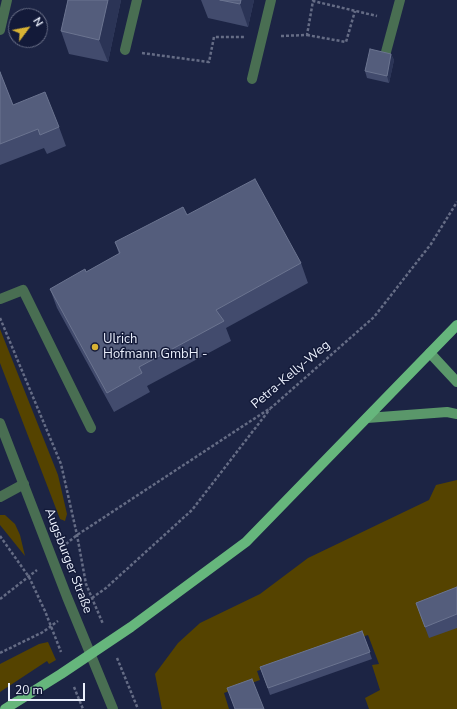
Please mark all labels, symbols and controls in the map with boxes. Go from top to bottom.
north arrow [8,8,48,48]
text: N [29,14,46,29]
place label: Ulrich Hofmann GmbH - [103,332,207,363]
street label: Petra-Kelly-Weg [248,337,334,413]
marker: Ulrich Hofmann GmbH - [90,342,100,352]
street label: Augsburger Straße [41,506,95,616]
scale bar [10,675,87,701]
text: 20 m [15,682,43,698]

